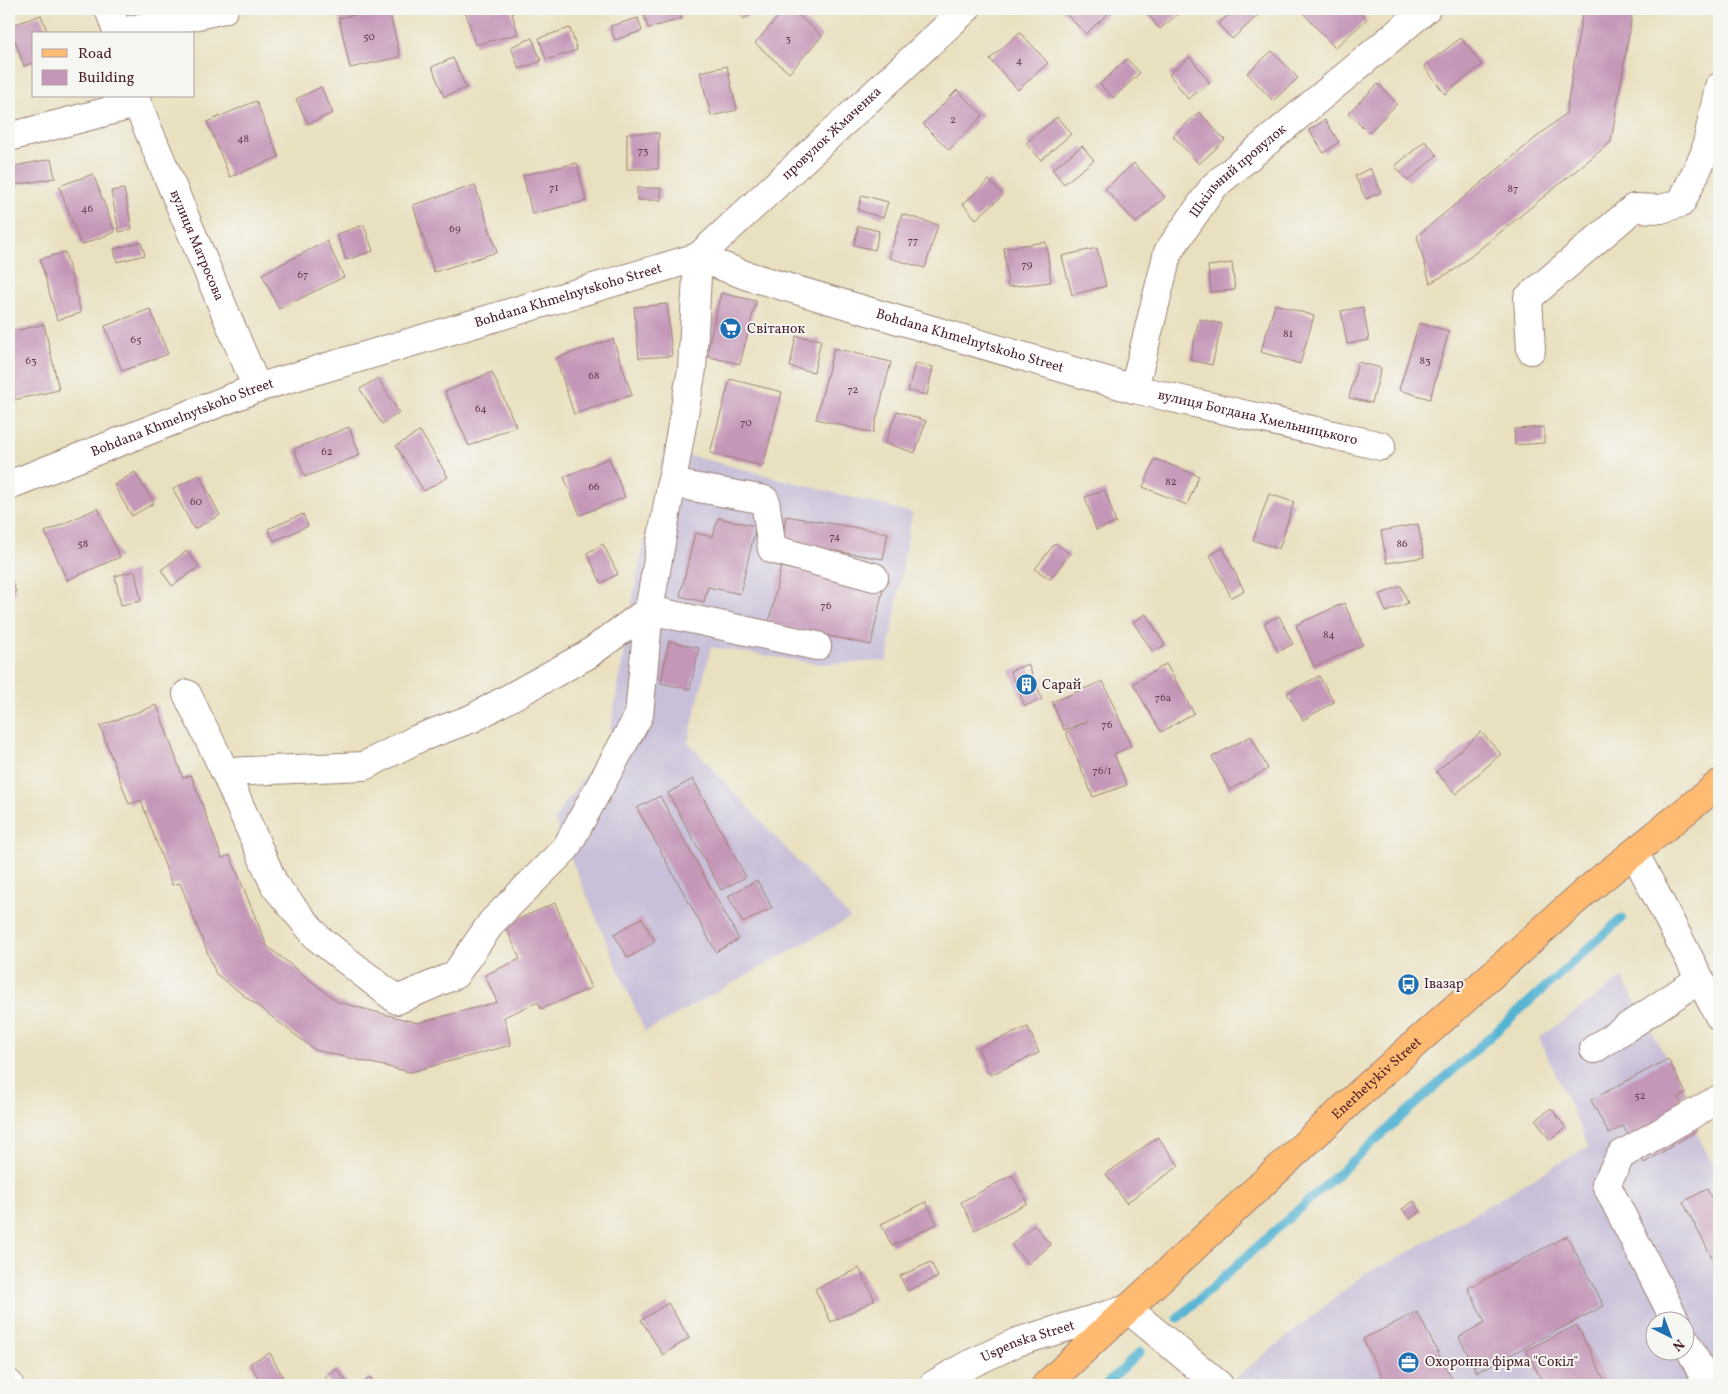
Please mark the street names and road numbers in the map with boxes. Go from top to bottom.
street label: провулок Жмаченка [778,82,886,184]
street label: Шкільний провулок [1185,120,1291,222]
street label: вулиця Матросова [165,187,229,304]
street label: Bohdana Khmelnytskoho Street [472,259,664,332]
street label: Bohdana Khmelnytskoho Street [874,304,1066,377]
street label: Bohdana Khmelnytskoho Street [88,374,276,462]
street label: вулиця Богдана Хмельницького [1156,385,1359,450]
street label: Enerhetykiv Street [1328,1033,1426,1124]
street label: Uspenska Street [978,1316,1077,1367]

